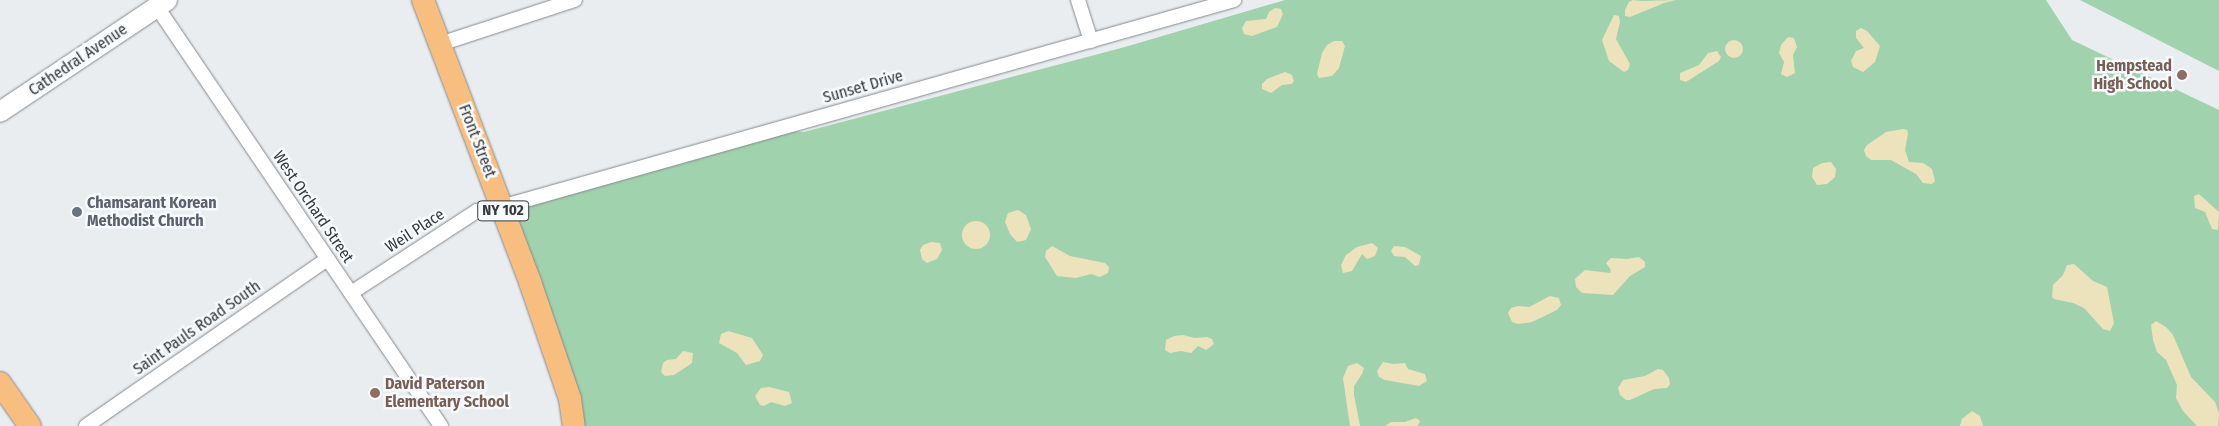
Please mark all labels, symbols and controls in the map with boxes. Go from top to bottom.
street label: Cathedral Avenue [25,20,131,100]
place label: Hempstead High School [2093,56,2172,94]
street label: Sunset Drive [821,66,905,108]
marker: Hempstead High School [2176,69,2188,81]
street label: Front Street [454,102,500,180]
street label: West Orchard Street [269,147,357,267]
place label: Chamsarant Korean Methodist Church [87,193,217,231]
road number: NY 102 [477,198,529,224]
street label: Weil Place [382,205,448,257]
marker: Chamsarant Korean Methodist Church [71,206,83,218]
street label: Saint Pauls Road South [130,277,264,379]
place label: David Paterson Elementary School [385,374,509,412]
marker: David Paterson Elementary School [369,387,381,399]

